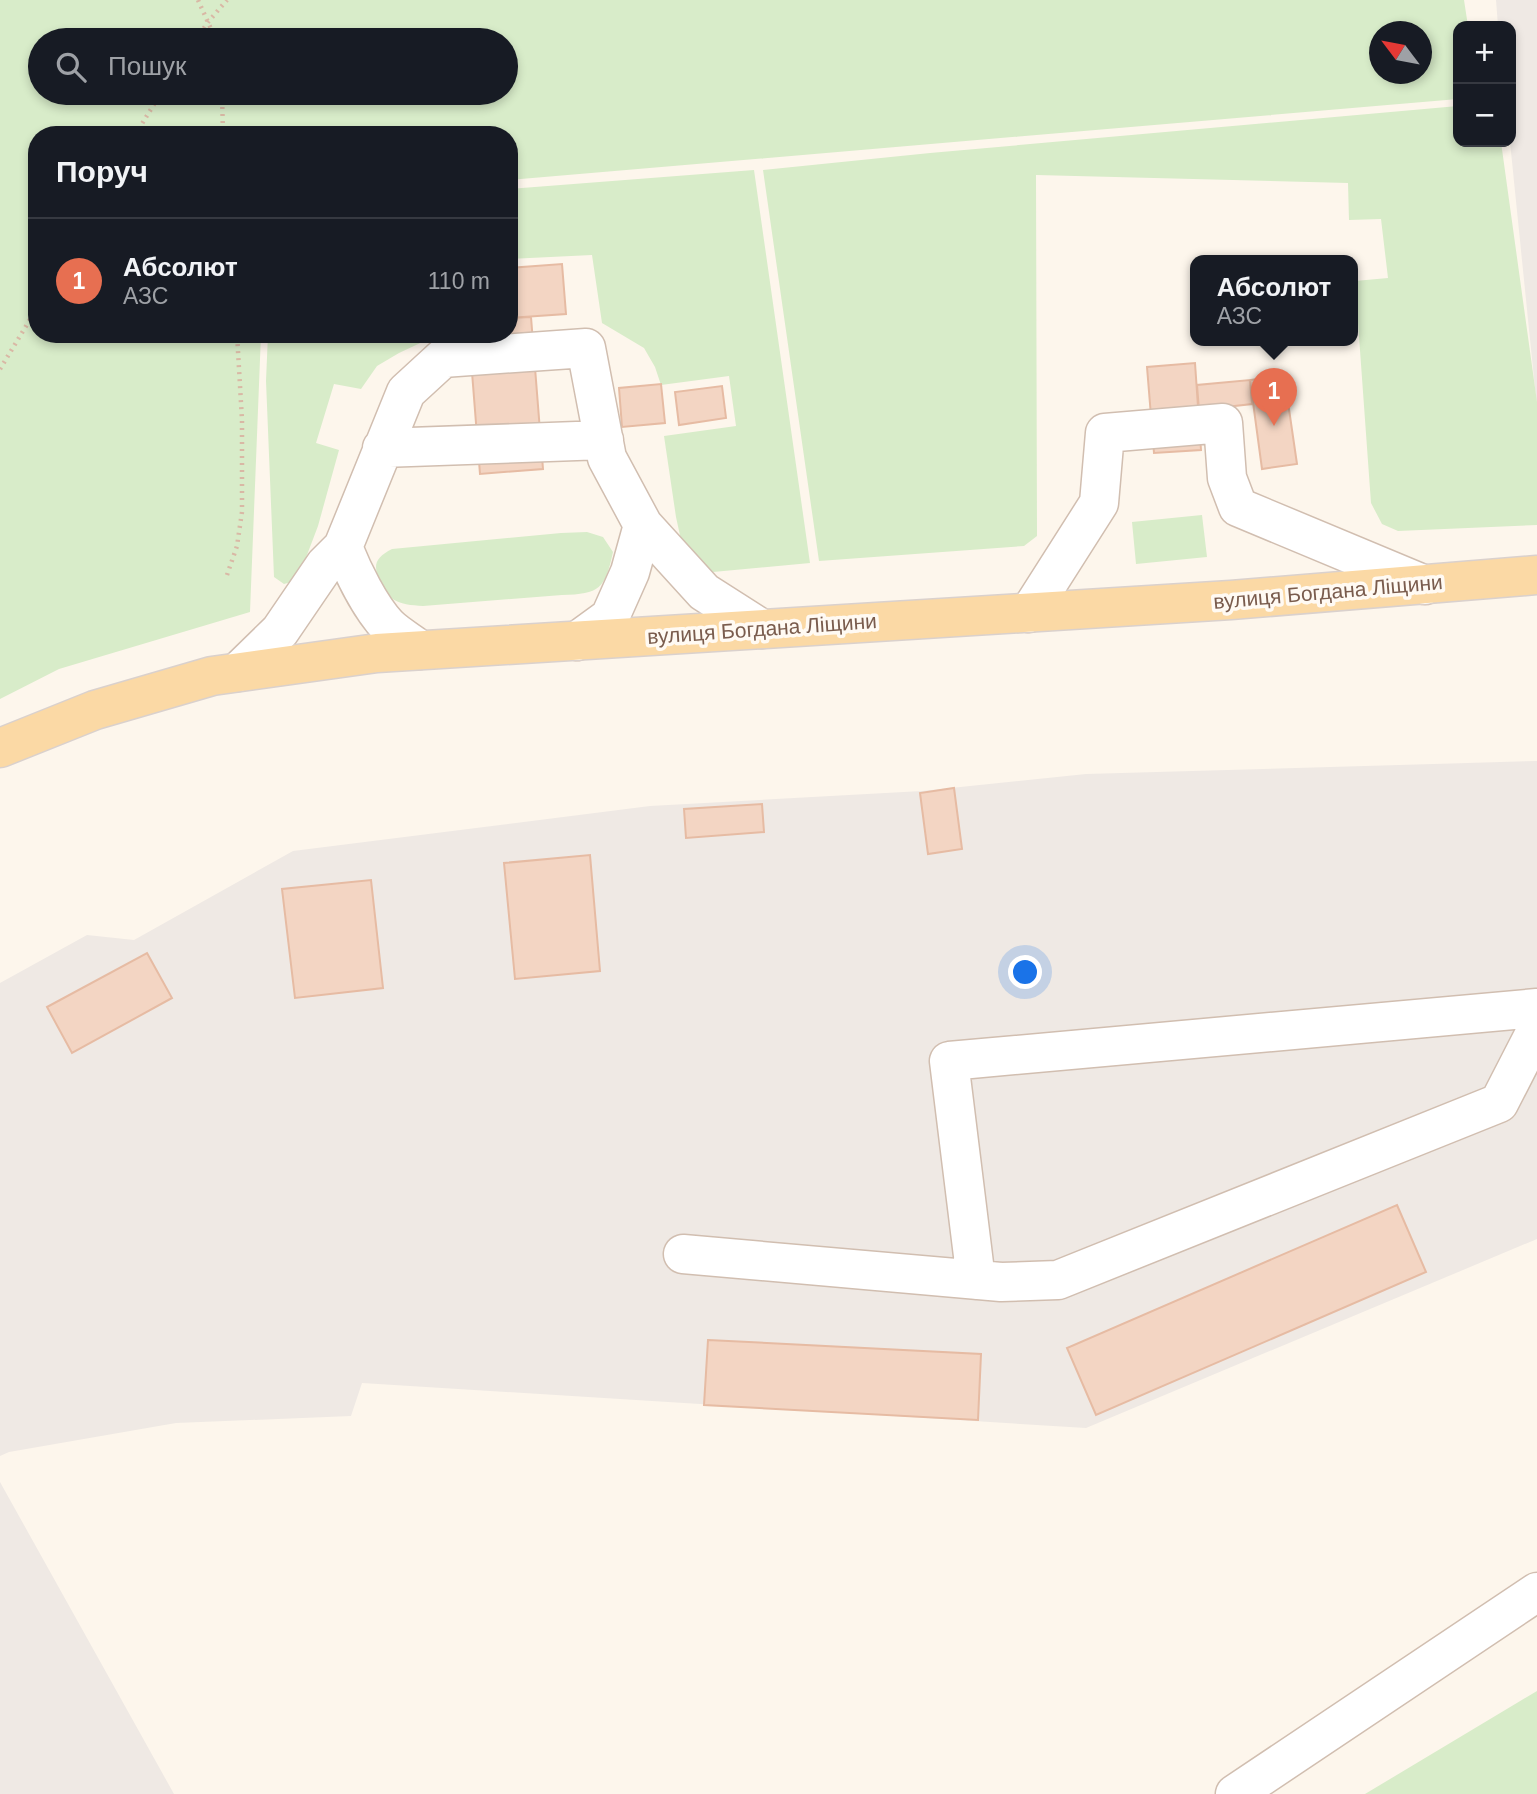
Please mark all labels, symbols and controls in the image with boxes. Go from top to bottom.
north arrow [1369,21,1432,84]
map controls [1453,21,1516,147]
button: + [1453,21,1516,84]
search box [28,28,518,105]
icon: search [52,48,90,86]
text: Пошук [108,51,186,81]
button: − [1453,84,1516,147]
text: Поруч [56,155,148,188]
text: Абсолют [123,252,238,282]
popup [1190,255,1358,346]
text: 1 [73,268,85,294]
text: 110 m [428,268,490,294]
text: Абсолют [1217,272,1331,302]
text: АЗС [123,283,168,309]
text: АЗС [1217,303,1262,329]
pin: 1 [1251,368,1297,426]
street label: вулиця Богдана Ліщини [1212,570,1444,613]
street label: вулиця Богдана Ліщини [646,609,877,648]
your location [1008,955,1042,989]

